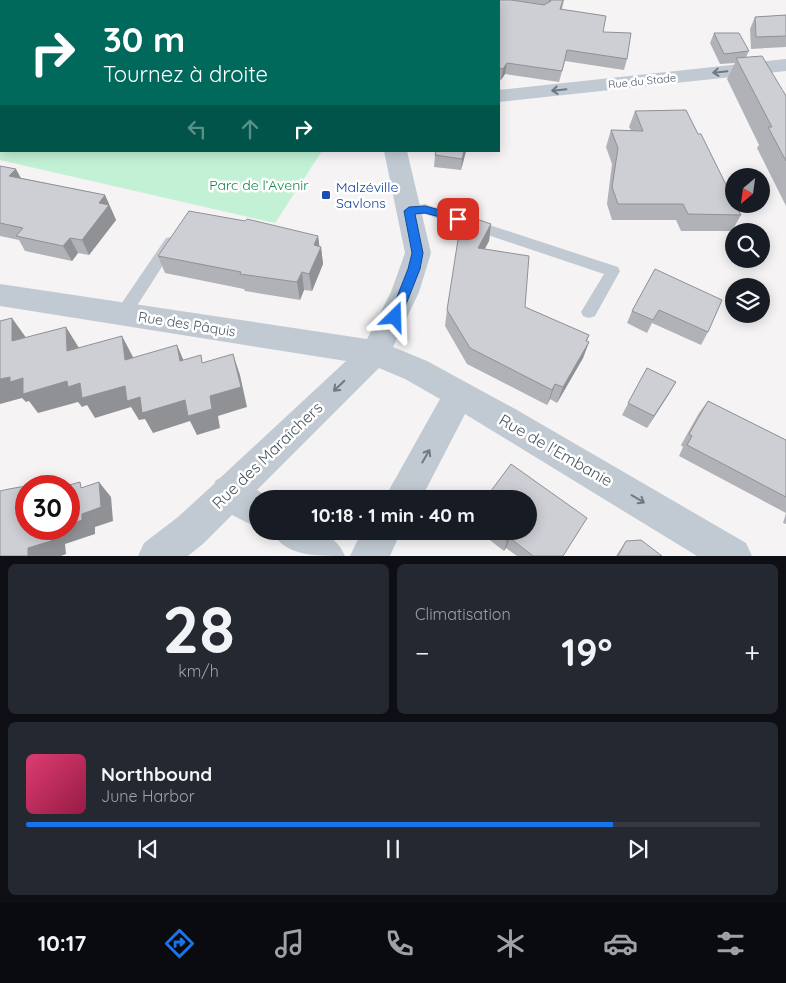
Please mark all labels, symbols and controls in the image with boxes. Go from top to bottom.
text: 30 m [103,17,185,61]
icon: right [20,20,85,85]
text: Tournez à droite [103,60,268,88]
one-way arrow [712,67,728,77]
street label: Rue du Stade [607,70,677,92]
one-way arrow [551,85,567,95]
icon: left [183,115,211,143]
icon: ahead [236,115,264,143]
icon: right [289,115,317,143]
north arrow [725,168,770,212]
map controls [725,168,770,323]
park label: Parc de l’Avenir [209,176,309,194]
place label: Malzéville Savlons [336,178,398,212]
marker: Malzéville Savlons [320,189,332,201]
pin [437,198,479,240]
icon: arrive [444,205,472,233]
button: search [725,223,770,268]
button: layers [725,278,770,323]
position arrow [368,290,420,342]
street label: Rue des Pâquis [137,307,237,341]
one-way arrow [333,380,346,392]
street label: Rue des Maraîchers [208,397,326,513]
street label: Rue de l'Embanie [496,409,616,491]
one-way arrow [421,449,431,464]
speed limit sign: 30 [15,475,80,540]
one-way arrow [630,494,644,504]
text: 10:18 · 1 min · 40 m [311,503,475,527]
text: 28 [162,588,235,669]
text: Climatisation [415,604,511,624]
text: 19° [561,628,613,676]
text: − [415,635,430,670]
text: + [744,635,760,670]
text: km/h [178,661,219,681]
text: Northbound [101,762,212,786]
text: June Harbor [101,786,195,806]
icon: previous [134,835,162,863]
icon: pause [379,835,407,863]
icon: next [624,835,652,863]
icon: directions [162,926,197,961]
icon: music [272,926,307,961]
icon: phone [382,926,417,961]
icon: climate [493,926,528,961]
icon: car [603,926,638,961]
icon: filters [713,926,748,961]
text: 10:17 [38,929,86,957]

